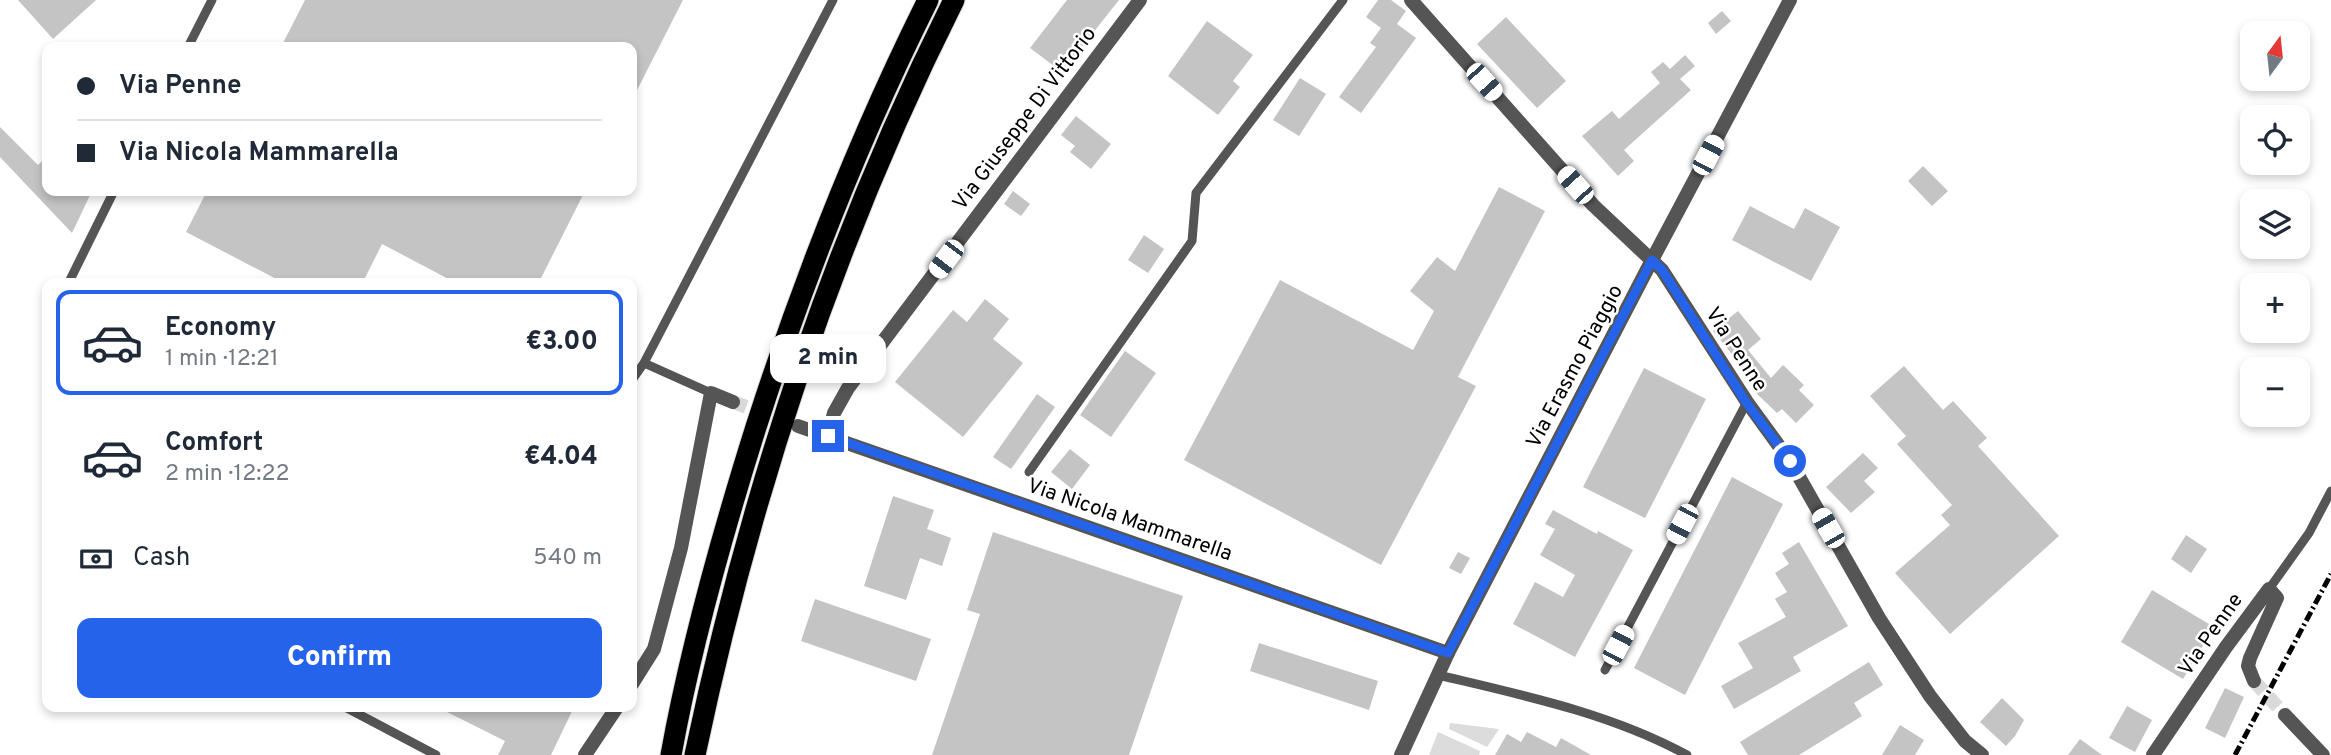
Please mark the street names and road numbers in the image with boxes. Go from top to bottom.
street label: Via Giuseppe Di Vittorio [947,22,1103,216]
street label: Via Erasmo Piaggio [1521,280,1630,453]
street label: Via Penne [1698,302,1773,397]
street label: Via Nicola Mammarella [1024,473,1236,568]
street label: Via Penne [2173,588,2250,682]

